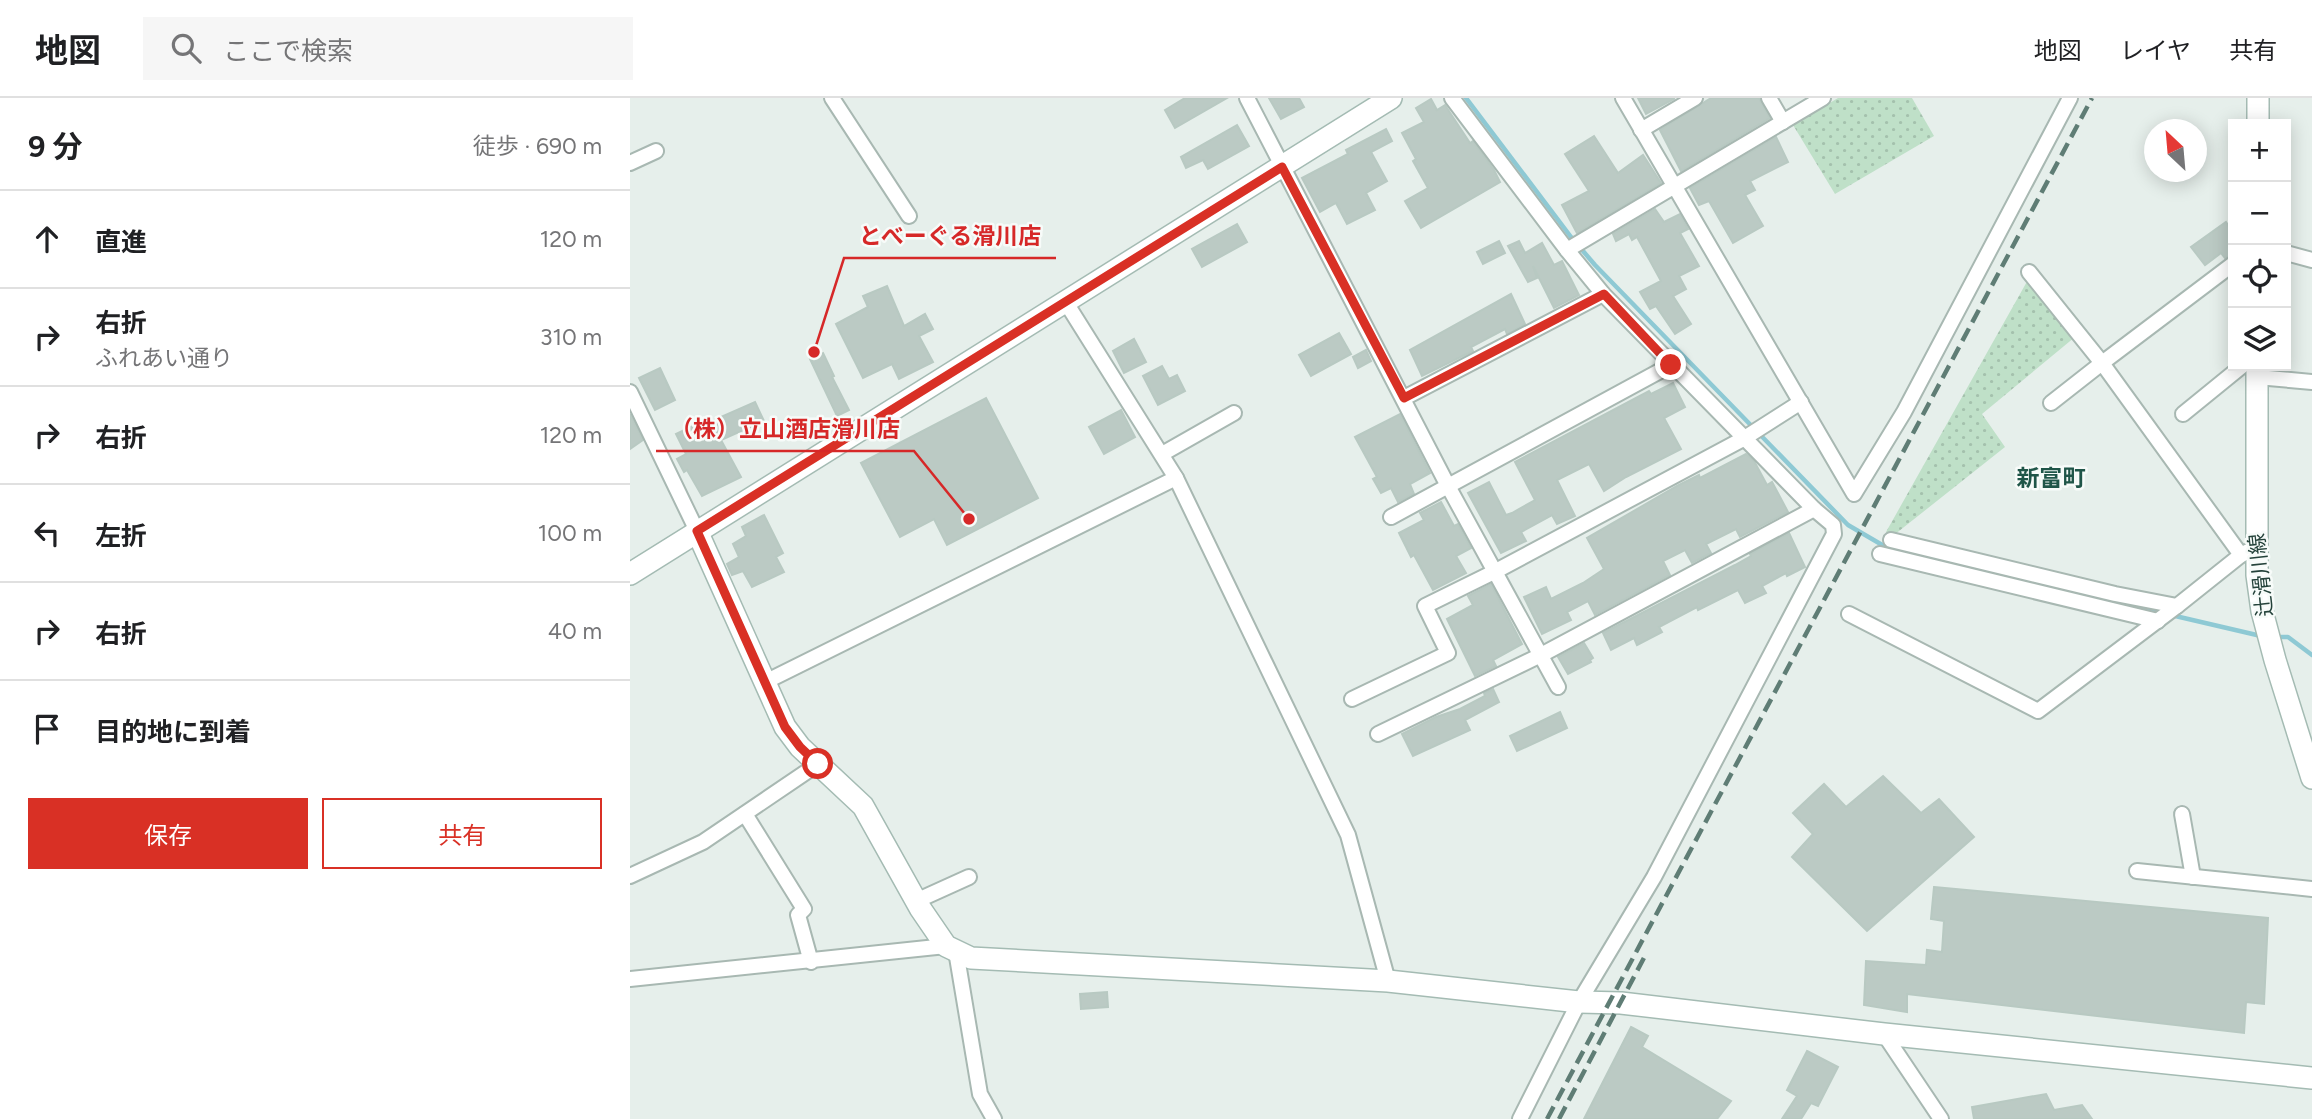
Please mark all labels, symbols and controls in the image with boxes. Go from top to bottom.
search box [143,17,633,80]
icon: search [167,29,205,67]
text: 地図 [35,31,101,70]
text: ここで検索 [223,35,353,67]
text: 地図 [2034,36,2082,65]
text: レイヤ [2120,36,2191,65]
text: 共有 [2229,36,2277,65]
north arrow [2144,119,2207,182]
map controls [2228,119,2291,371]
button: + [2228,119,2291,182]
text: 9 分 [28,128,83,165]
text: 徒歩 · 690 m [473,132,602,160]
button: − [2228,182,2291,245]
callout: とべーぐる滑川店 [844,214,1056,258]
icon: ahead [28,220,66,258]
text: とべーぐる滑川店 [859,222,1041,250]
text: 120 m [540,225,602,253]
text: 直進 [95,226,147,258]
button: locate [2228,245,2291,308]
text: 右折 [95,307,147,339]
button: layers [2228,308,2291,371]
icon: right [28,318,66,356]
text: 310 m [540,323,602,351]
text: ふれあい通り [95,344,233,372]
route end [1655,349,1686,380]
callout: （株）立山酒店滑川店 [656,407,914,451]
text: （株）立山酒店滑川店 [670,415,900,443]
icon: right [28,416,66,454]
text: 120 m [540,421,602,449]
text: 右折 [95,422,147,454]
district label: 新富町 [2017,464,2086,492]
icon: left [28,514,66,552]
text: 100 m [538,519,602,547]
text: 左折 [95,520,147,552]
street label: 辻滑川線 [2244,532,2277,618]
icon: right [28,612,66,650]
text: 40 m [548,617,602,645]
text: 右折 [95,618,147,650]
icon: arrive [28,710,66,748]
text: 目的地に到着 [95,716,251,748]
route start [802,748,833,779]
button: 保存 [28,798,308,869]
button: 共有 [322,798,602,869]

